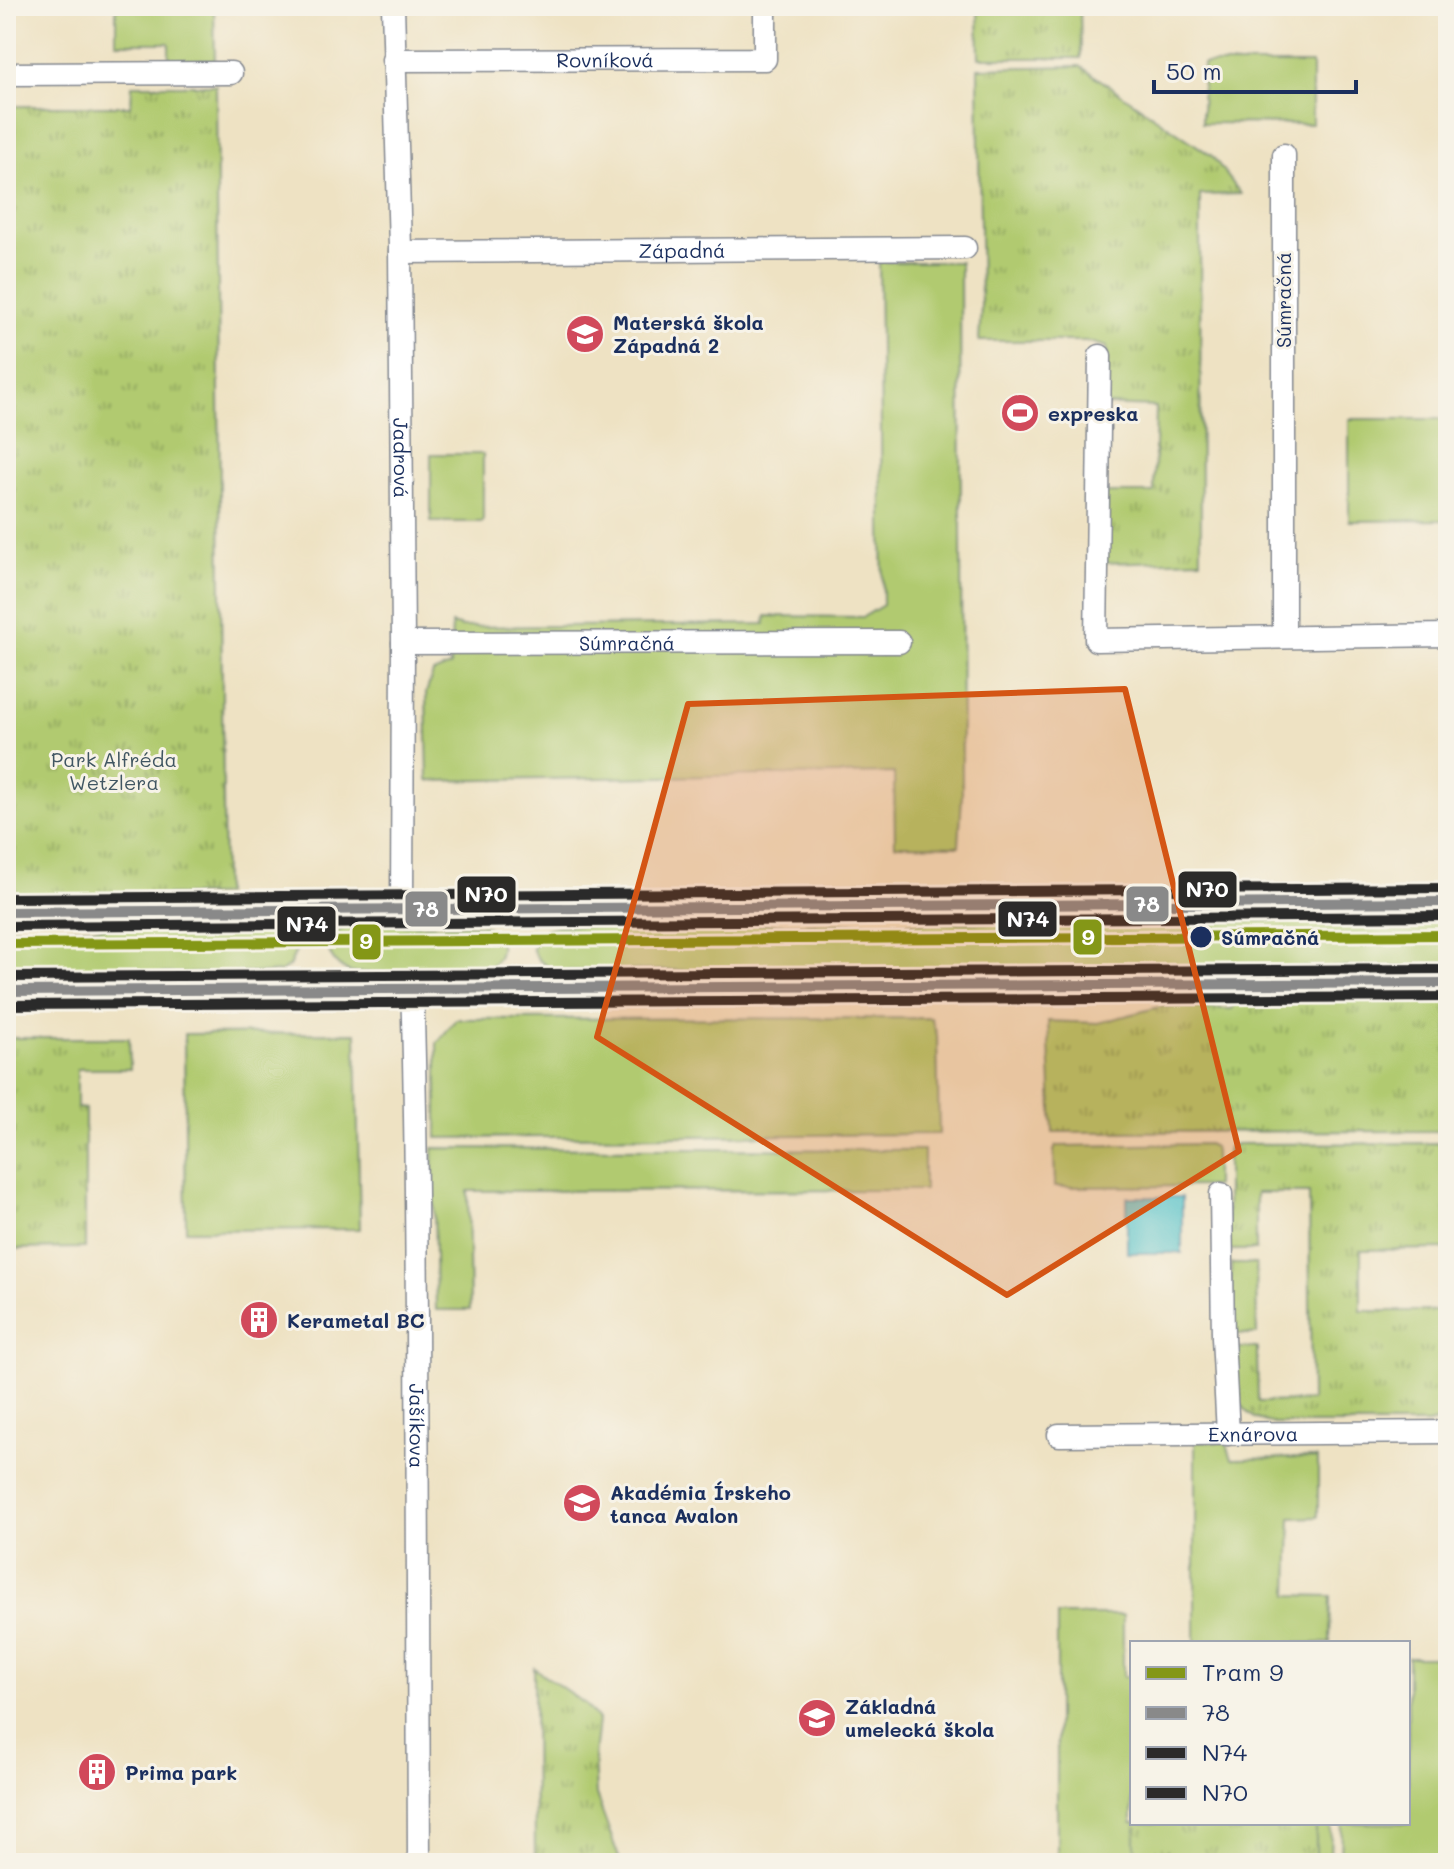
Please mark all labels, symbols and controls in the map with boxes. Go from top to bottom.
scale bar [1154,44,1356,94]
street label: Rovníková [556,46,654,73]
text: 50 m [1166,55,1222,86]
street label: Západná [638,237,726,263]
street label: Súmračná [1270,252,1296,348]
place label: Materská škola Západná 2 [613,309,764,358]
school or university icon: Materská škola Západná 2 [564,313,606,355]
sports icon: expreska [999,392,1041,434]
place label: expreska [1048,400,1139,426]
street label: Jadrová [388,418,415,498]
street label: Súmračná [579,629,675,656]
park label: Park Alfréda Wetzlera [51,746,177,795]
line badge: N70 [1177,870,1238,909]
text: N70 [1185,874,1229,903]
line badge: N70 [456,875,517,914]
text: N70 [464,879,508,908]
line badge: 78 [1125,885,1170,923]
text: 78 [1134,889,1160,918]
line badge: 78 [404,890,449,928]
text: 78 [413,894,439,923]
line badge: N74 [997,900,1058,938]
text: N74 [1007,904,1049,933]
line badge: N74 [276,905,337,943]
text: N74 [286,909,328,938]
line badge: 9 [1072,918,1103,956]
text: 9 [1081,922,1095,951]
line badge: 9 [351,923,382,961]
marker: Súmračná [1188,924,1214,950]
place label: Súmračná [1221,924,1319,950]
text: 9 [359,926,373,955]
building icon: Kerametal BC [238,1299,280,1341]
place label: Kerametal BC [287,1307,425,1333]
street label: Jašíkova [404,1383,431,1468]
street label: Exnárova [1208,1420,1298,1447]
place label: Akadémia Írskeho tanca Avalon [610,1479,791,1528]
school or university icon: Akadémia Írskeho tanca Avalon [561,1482,603,1524]
legend [1130,1641,1410,1825]
text: Tram 9 [1202,1656,1283,1687]
place label: Základná umelecká škola [845,1693,994,1742]
text: 78 [1202,1696,1230,1727]
school or university icon: Základná umelecká škola [796,1697,838,1739]
text: N74 [1202,1736,1247,1767]
building icon: Prima park [76,1751,118,1793]
place label: Prima park [125,1759,237,1785]
text: N70 [1202,1776,1248,1807]

